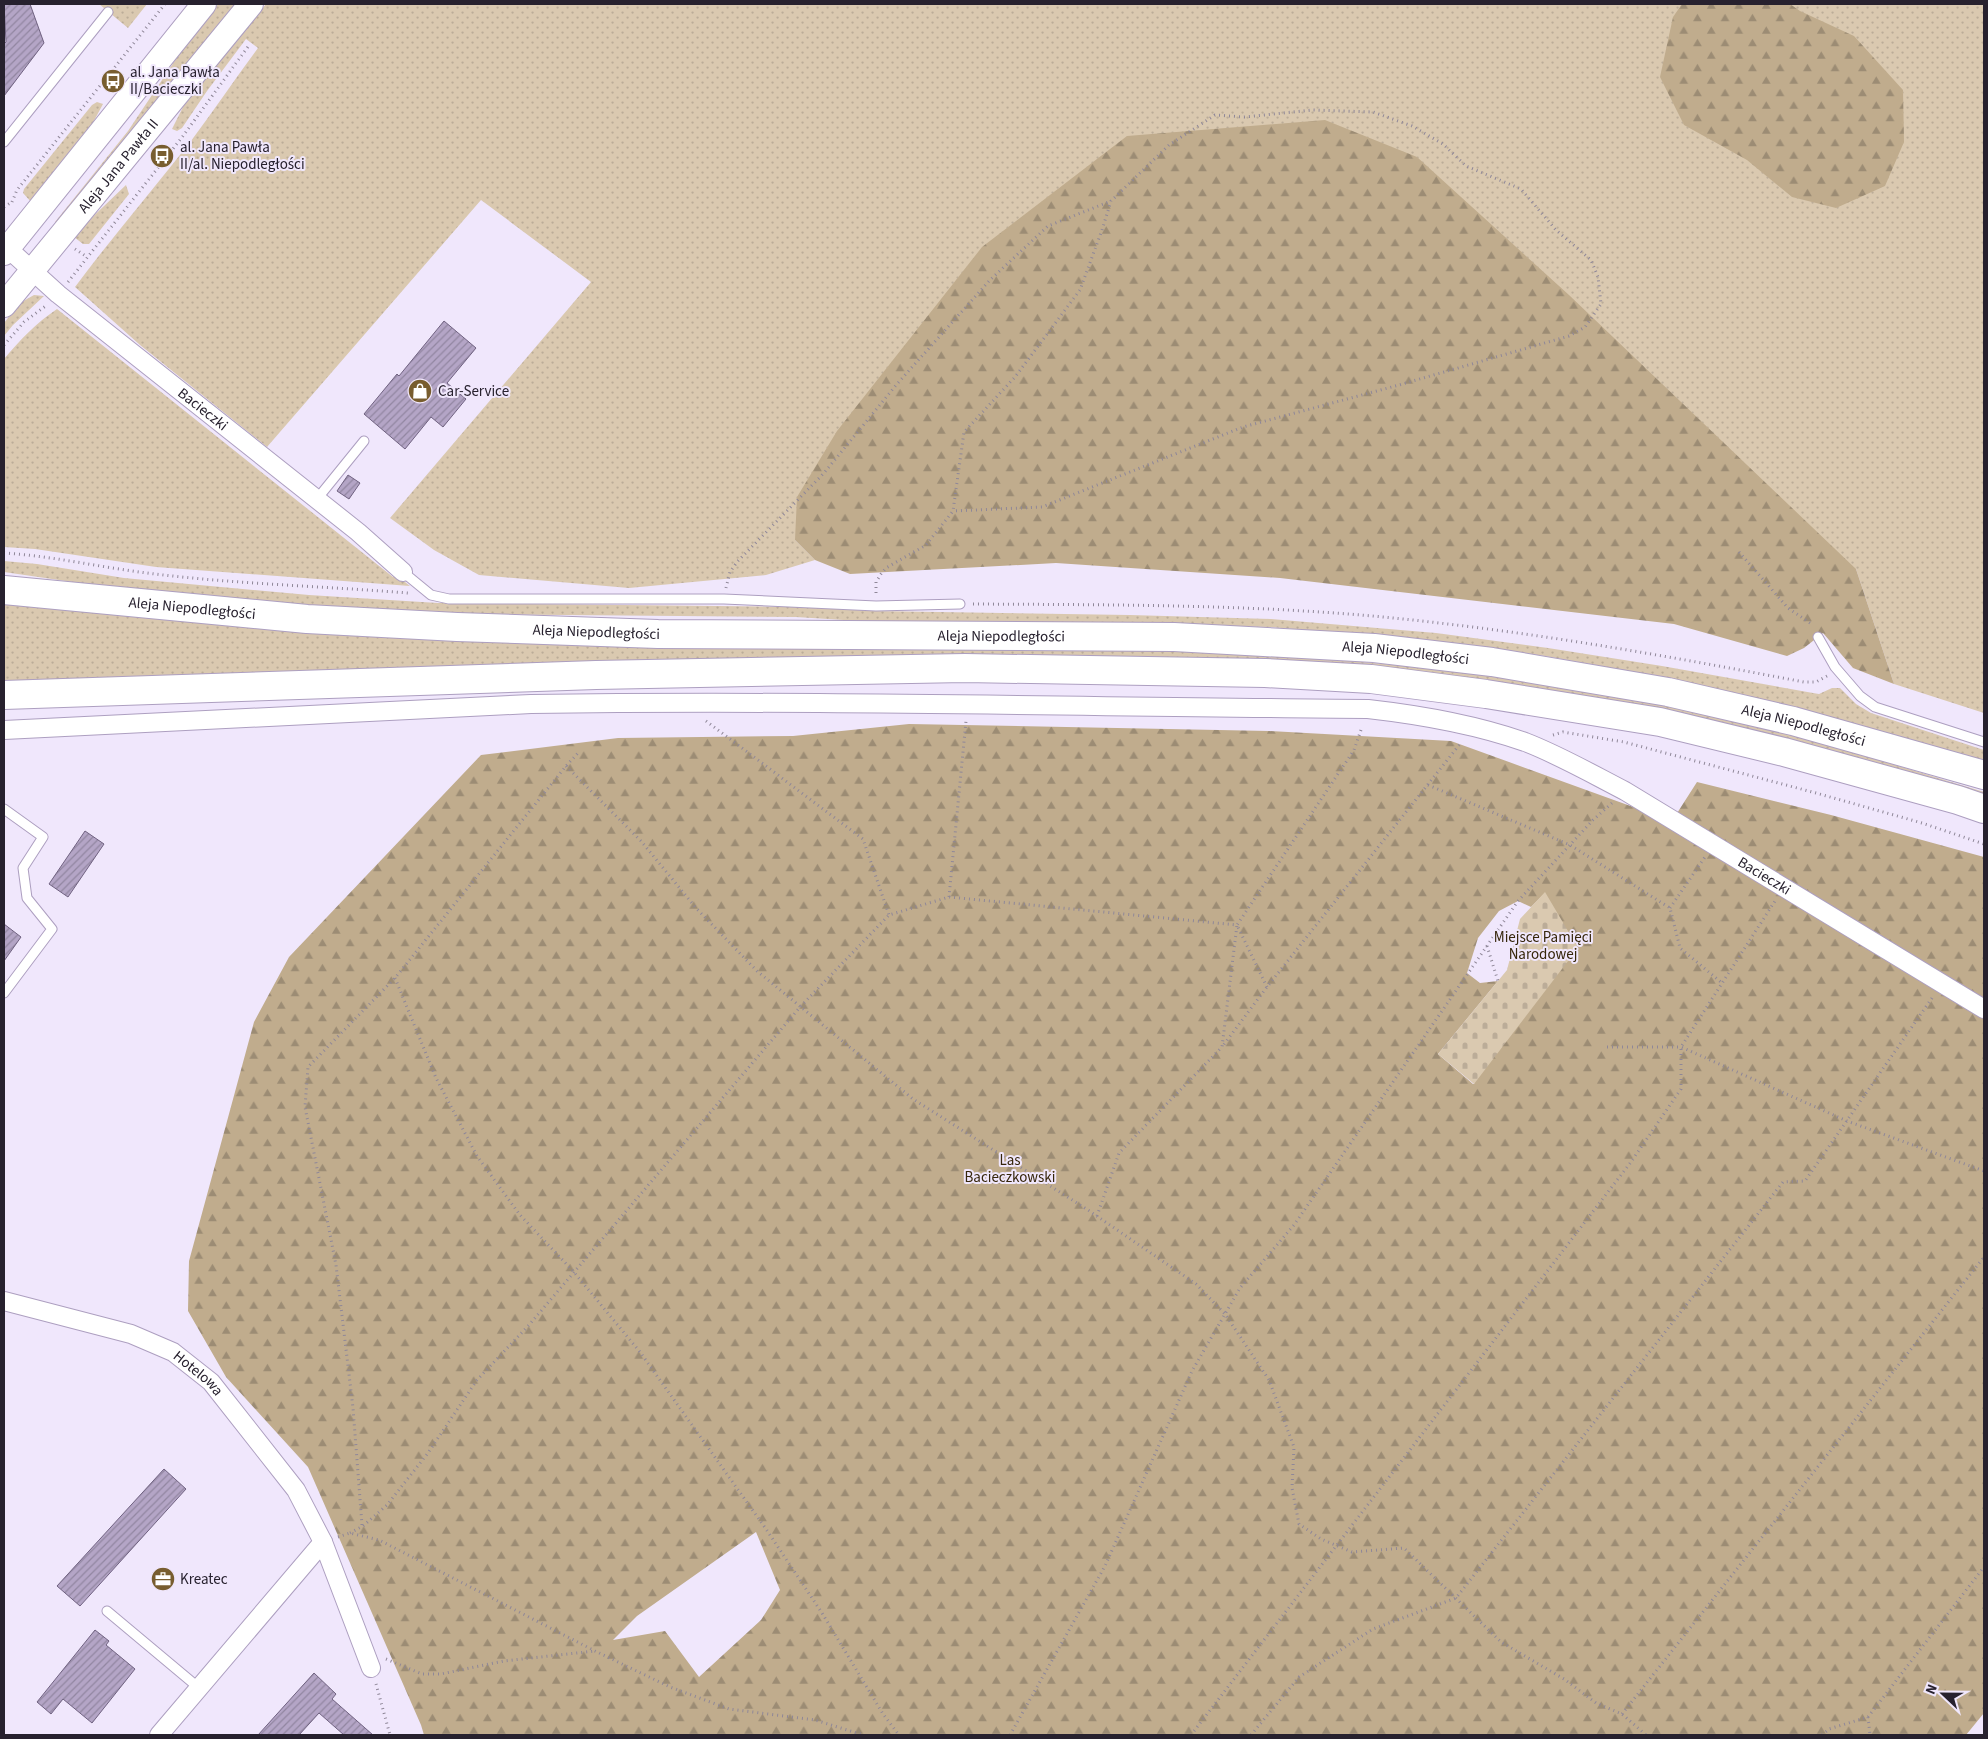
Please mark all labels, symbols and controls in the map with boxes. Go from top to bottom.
place label: al. Jana Pawła II/Bacieczki [130,62,220,100]
bus stop icon: al. Jana Pawła II/Bacieczki [100,68,126,94]
street label: Aleja Jana Pawła II [73,114,163,218]
place label: al. Jana Pawła II/al. Niepodległości [180,137,305,175]
bus stop icon: al. Jana Pawła II/al. Niepodległości [149,143,175,169]
shop icon: Car-Service [407,378,433,404]
place label: Car-Service [438,381,509,402]
street label: Bacieczki [173,383,233,436]
street label: Aleja Niepodległości [128,591,257,625]
street label: Aleja Niepodległości [532,619,660,645]
street label: Aleja Niepodległości [937,625,1065,647]
street label: Aleja Niepodległości [1342,636,1470,670]
street label: Aleja Niepodległości [1740,699,1868,752]
street label: Bacieczki [1734,851,1795,900]
park label: Miejsce Pamięci Narodowej [1494,927,1592,965]
park label: Las Bacieczkowski [965,1150,1055,1188]
street label: Hotelowa [169,1346,228,1400]
office icon: Kreatec [150,1566,176,1592]
place label: Kreatec [180,1569,228,1590]
north arrow [1918,1669,1968,1719]
text: N [1921,1681,1943,1698]

